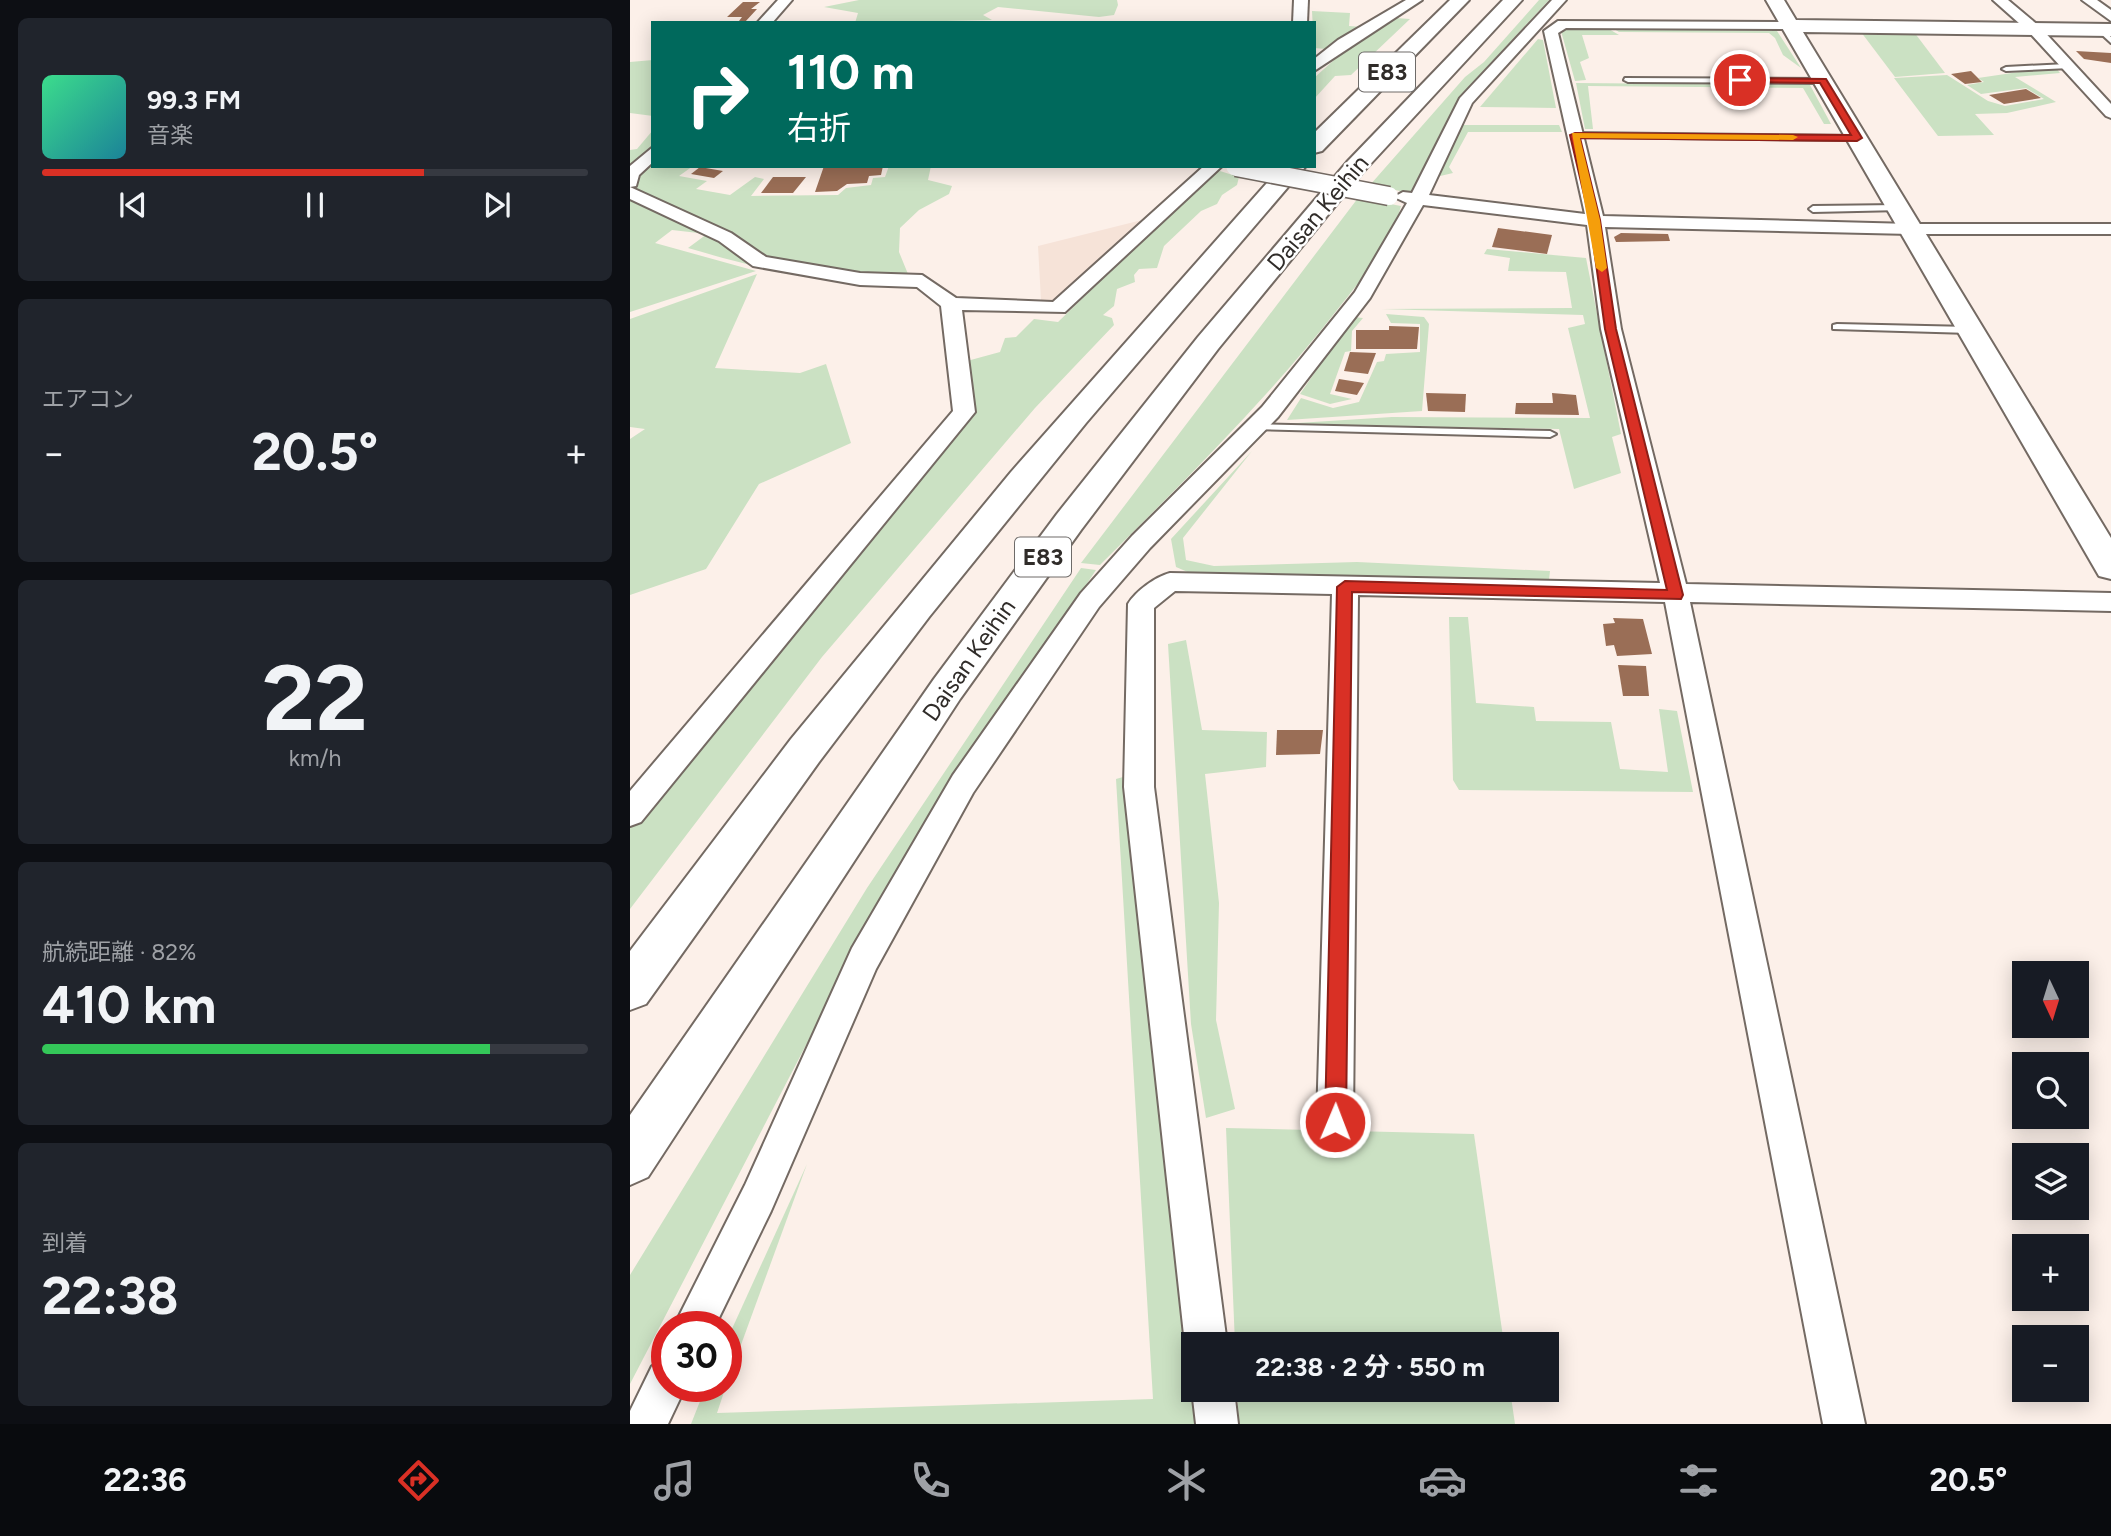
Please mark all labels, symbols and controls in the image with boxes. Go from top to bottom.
text: 110 m [787,42,915,101]
icon: right [672,49,763,140]
pin [1710,50,1770,110]
road number: E83 [1359,53,1415,92]
icon: arrive [1721,61,1759,99]
text: 99.3 FM [147,84,241,116]
text: 右折 [787,109,851,147]
text: 音楽 [147,121,193,149]
street label: Daisan Keihin [1261,149,1375,277]
icon: previous [114,186,152,224]
icon: pause [296,186,334,224]
icon: next [478,186,516,224]
text: エアコン [42,385,134,413]
text: 20.5° [252,421,378,483]
text: − [42,430,66,476]
text: + [564,430,588,476]
road number: E83 [1015,538,1071,576]
street label: Daisan Keihin [916,593,1021,726]
text: 22 [262,644,368,753]
text: km/h [289,744,341,772]
text: 航続距離 · 82% [42,938,196,966]
north arrow [2012,961,2090,1038]
map controls [2012,961,2089,1402]
text: 410 km [42,974,216,1036]
button: search [2012,1052,2089,1129]
position arrow [1298,1085,1372,1159]
button: layers [2012,1143,2089,1220]
text: 到着 [42,1229,88,1257]
button: + [2012,1234,2089,1311]
text: 22:38 [42,1265,179,1327]
speed limit sign: 30 [651,1311,742,1402]
button: − [2012,1325,2089,1402]
text: 22:38 · 2 分 · 550 m [1255,1351,1485,1383]
icon: directions [394,1456,443,1505]
icon: music [650,1456,699,1505]
icon: phone [906,1456,955,1505]
icon: climate [1162,1456,1211,1505]
icon: car [1418,1456,1467,1505]
icon: filters [1674,1456,1723,1505]
text: 22:36 [104,1461,187,1499]
text: 20.5° [1930,1461,2007,1499]

